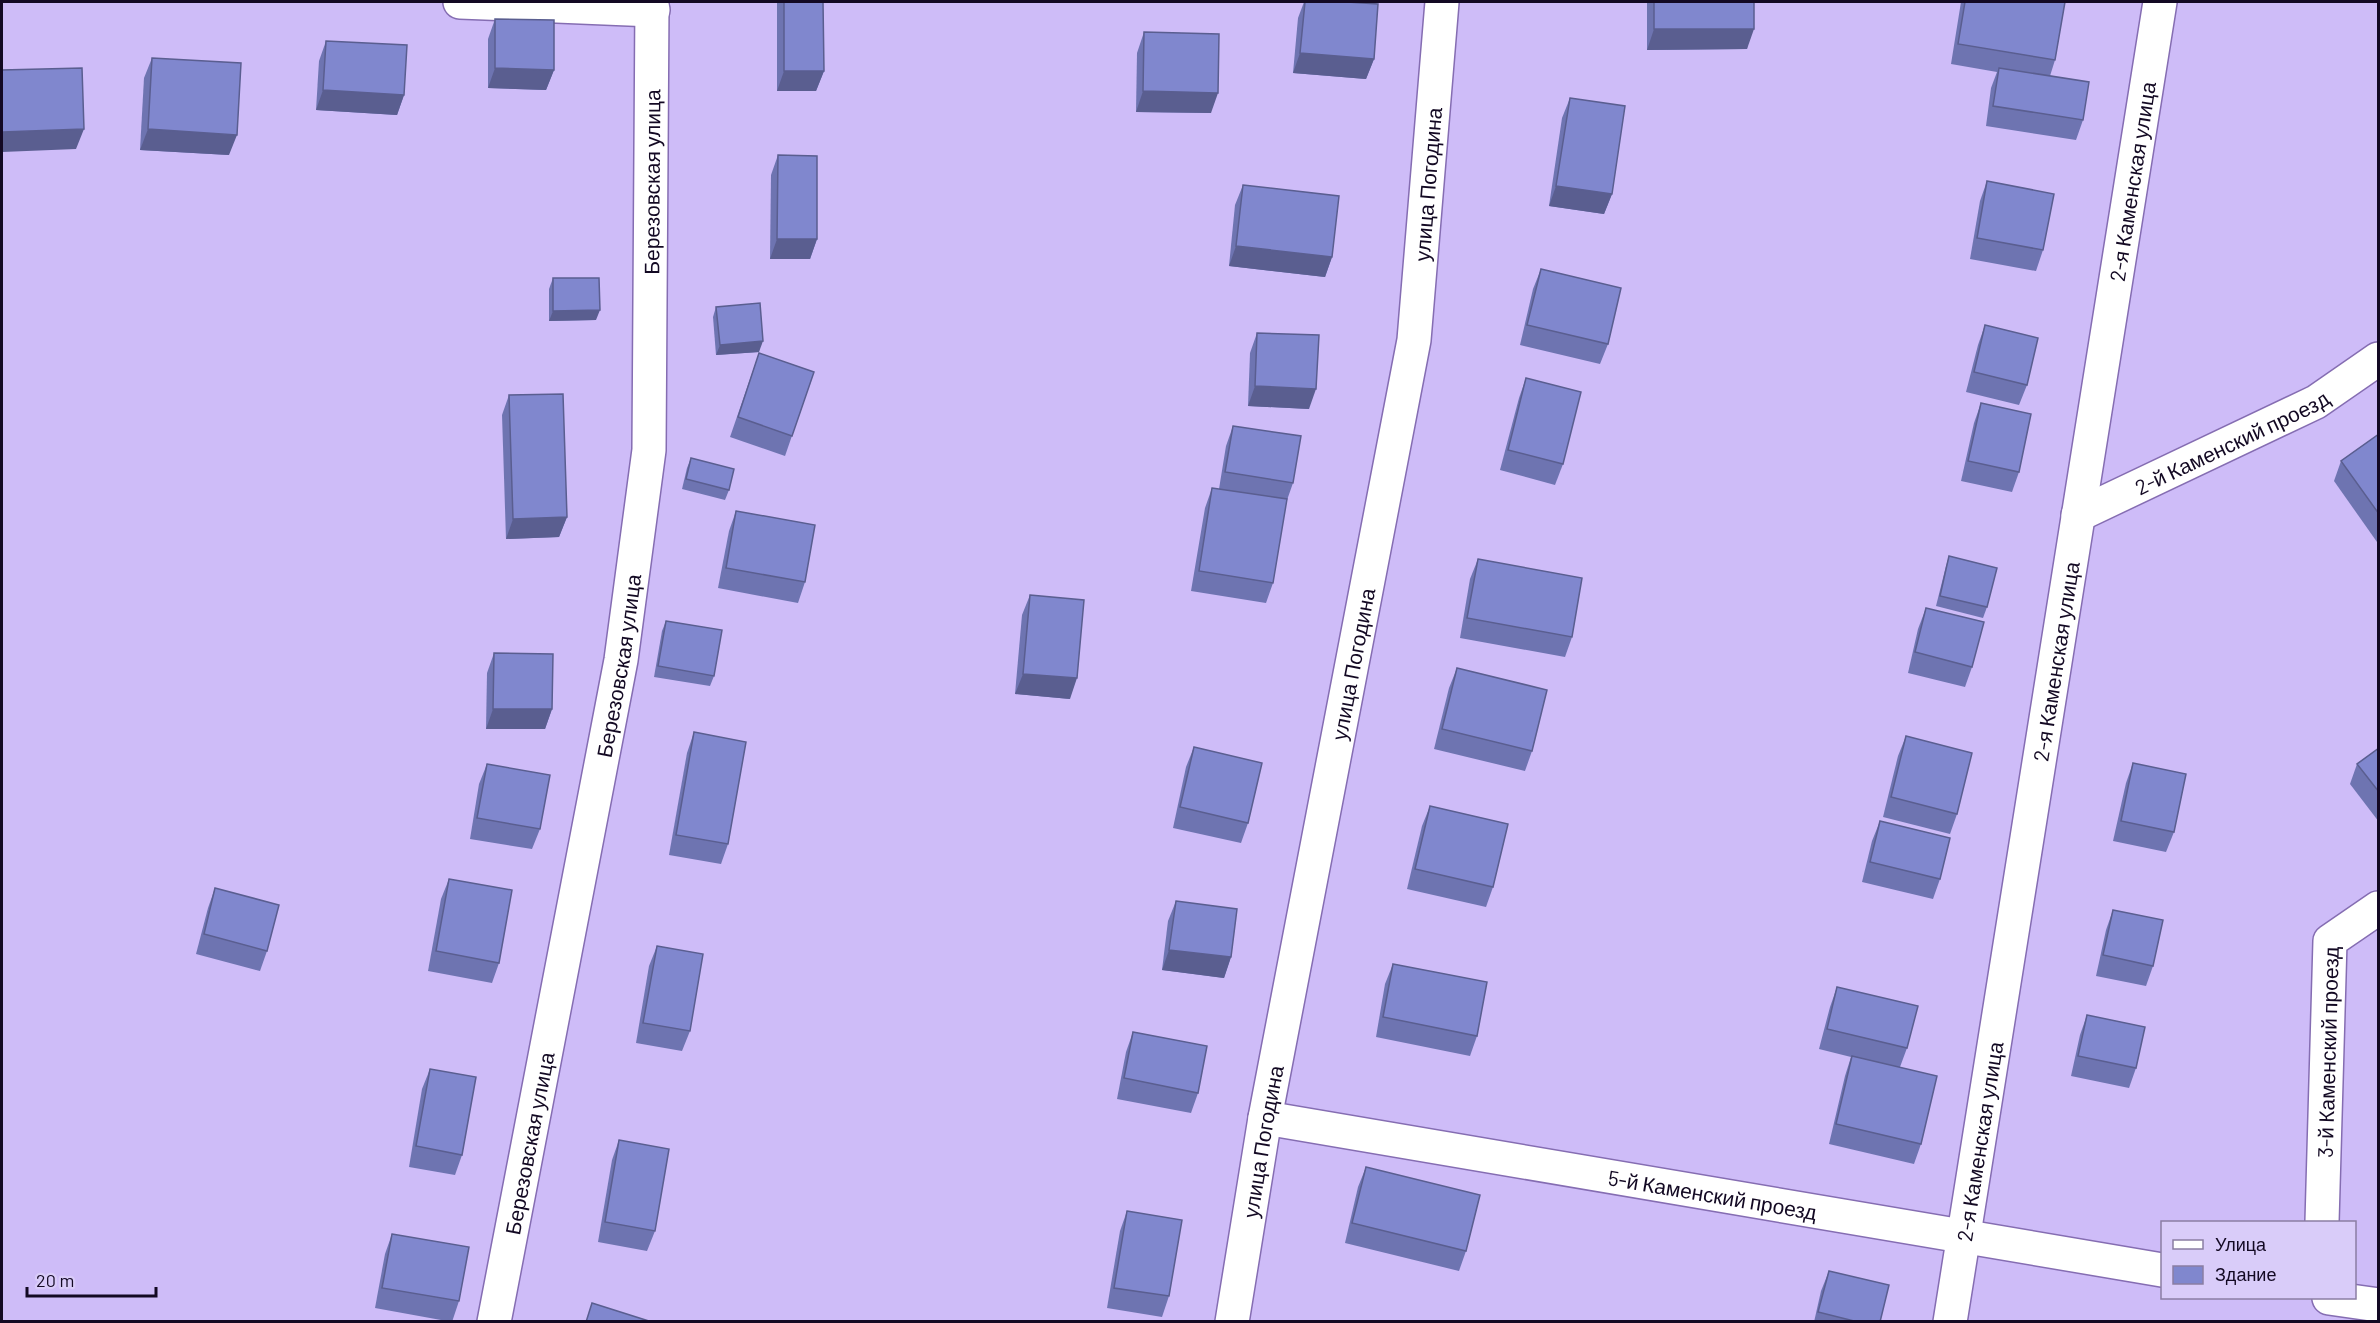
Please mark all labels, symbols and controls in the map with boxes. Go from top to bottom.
street label: 2-я Каменская улица [2103,79,2160,283]
street label: Березовская улица [638,89,664,275]
street label: улица Погодина [1408,106,1446,262]
street label: 2-й Каменский проезд [2130,385,2333,499]
street label: 2-я Каменская улица [2027,559,2083,763]
street label: Березовская улица [590,572,645,759]
street label: улица Погодина [1325,585,1379,742]
street label: 3-й Каменский проезд [2311,946,2342,1158]
street label: 2-я Каменская улица [1951,1039,2007,1243]
street label: Березовская улица [499,1049,558,1237]
street label: улица Погодина [1237,1063,1287,1220]
street label: 5-й Каменский проезд [1606,1164,1819,1224]
legend [2161,1221,2356,1299]
text: Улица [2215,1233,2267,1255]
scale bar [27,1260,156,1298]
text: Здание [2215,1263,2276,1285]
text: 20 m [36,1269,74,1291]

